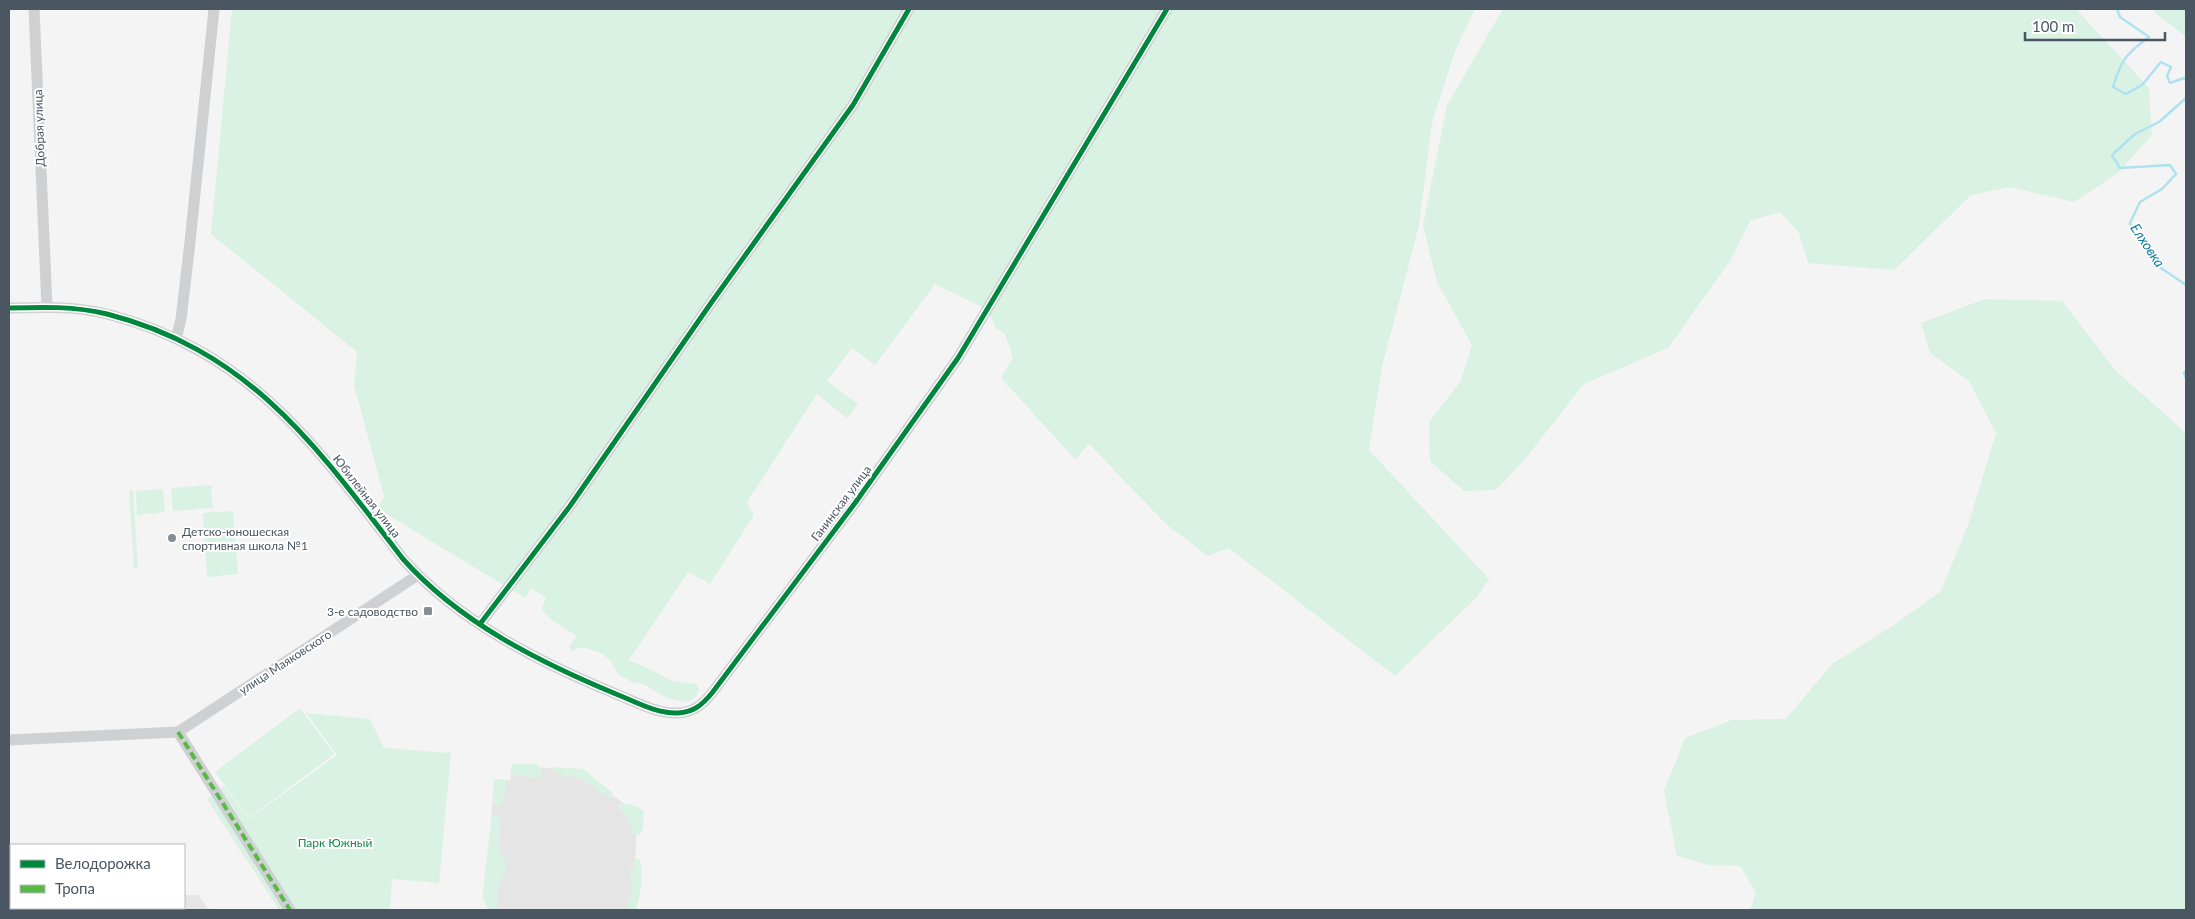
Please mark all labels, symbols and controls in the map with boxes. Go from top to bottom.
scale bar [2025,10,2165,42]
text: 100 m [2032,17,2074,35]
street label: Добрая улица [30,89,48,167]
water label: Елховка [2127,220,2169,270]
street label: Юбилейная улица [330,452,404,541]
street label: Ганинская улица [808,462,874,544]
place label: Детско-юношеская спортивная школа №1 [182,524,308,553]
marker: Детско-юношеская спортивная школа №1 [166,532,178,544]
place label: 3-е садоводство [327,604,418,619]
marker: 3-е садоводство [422,605,434,617]
street label: улица Маяковского [236,626,334,698]
park label: Парк Южный [298,835,372,850]
legend [10,844,185,909]
text: Велодорожка [55,854,151,872]
text: Тропа [55,879,95,897]

